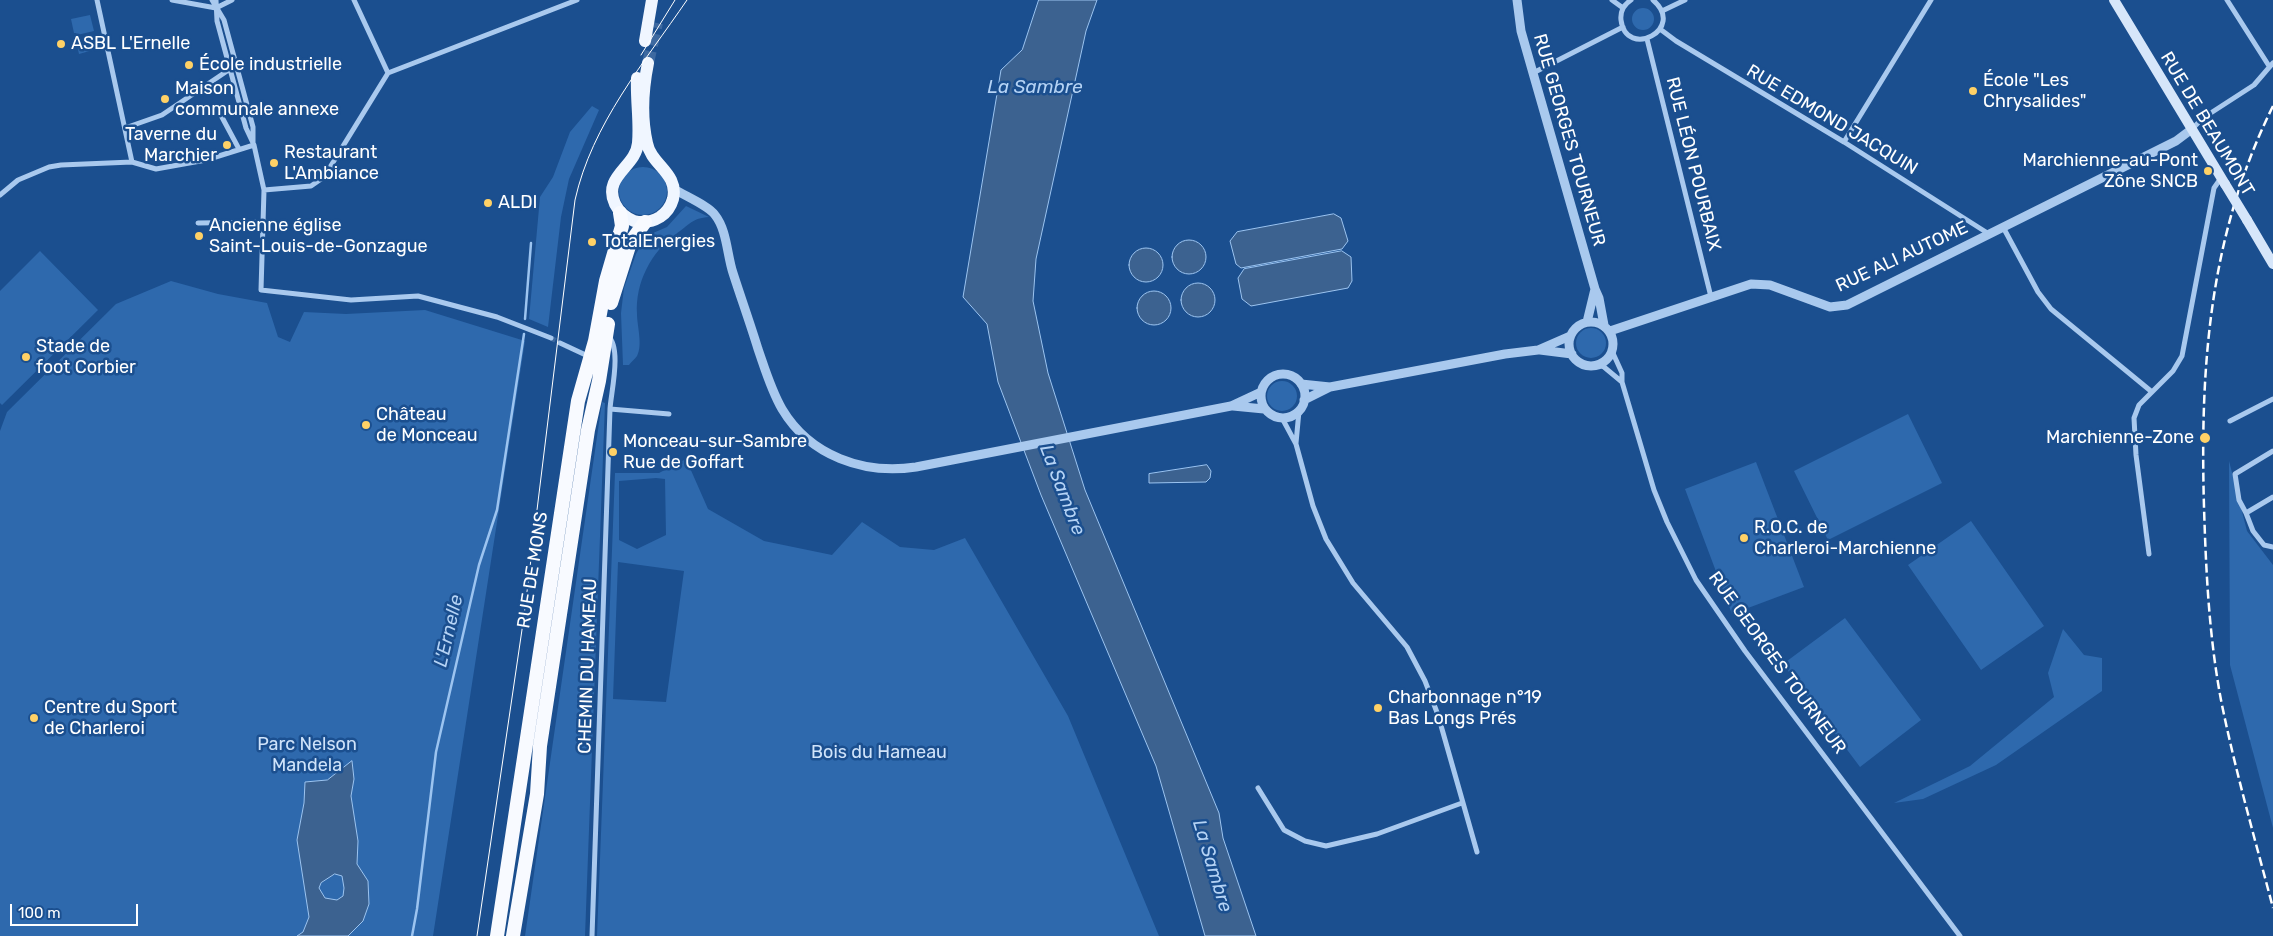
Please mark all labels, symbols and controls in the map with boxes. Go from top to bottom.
street label: RUE GEORGES TOURNEUR [1528,31,1610,249]
place label: ASBL L'Ernelle [71,33,190,55]
marker: ASBL L'Ernelle [55,38,67,50]
street label: RUE DE BEAUMONT [2155,48,2259,200]
place label: École industrielle [199,54,342,76]
marker: École industrielle [183,59,195,71]
street label: RUE EDMOND JACQUIN [1742,60,1922,180]
place label: École "Les Chrysalides" [1983,70,2087,112]
street label: RUE LÉON POURBAIX [1661,75,1725,253]
water label: La Sambre [987,77,1083,99]
place label: Maison communale annexe [175,78,339,120]
marker: École "Les Chrysalides" [1967,85,1979,97]
marker: Maison communale annexe [159,93,171,105]
place label: Taverne du Marchier [125,124,217,166]
marker: Taverne du Marchier [221,139,233,151]
place label: Restaurant L'Ambiance [284,142,379,184]
place label: Marchienne-au-Pont Zône SNCB [2022,150,2198,192]
marker: Restaurant L'Ambiance [268,157,280,169]
marker: Marchienne-au-Pont Zône SNCB [2202,165,2214,177]
place label: ALDI [498,192,538,214]
marker: ALDI [482,197,494,209]
place label: Ancienne église Saint-Louis-de-Gonzague [209,215,428,258]
street label: RUE ALI AUTOME [1833,217,1971,297]
marker: Ancienne église Saint-Louis-de-Gonzague [193,230,205,242]
place label: TotalEnergies [602,231,715,253]
marker: TotalEnergies [586,236,598,248]
place label: Stade de foot Corbier [36,336,136,378]
marker: Stade de foot Corbier [20,351,32,363]
place label: Château de Monceau [376,404,478,446]
marker: Château de Monceau [360,419,372,431]
place label: Marchienne-Zone [2046,427,2194,449]
place label: Monceau-sur-Sambre Rue de Goffart [623,431,807,474]
marker: Marchienne-Zone [2198,431,2212,445]
water label: La Sambre [1034,441,1090,539]
marker: Monceau-sur-Sambre Rue de Goffart [607,446,619,458]
street label: RUE DE MONS [513,510,553,630]
place label: R.O.C. de Charleroi-Marchienne [1754,517,1936,560]
marker: R.O.C. de Charleroi-Marchienne [1738,532,1750,544]
street label: RUE GEORGES TOURNEUR [1704,568,1850,758]
street label: CHEMIN DU HAMEAU [574,578,602,754]
water label: L'Ernelle [430,593,468,669]
place label: Charbonnage n°19 Bas Longs Prés [1388,687,1542,730]
place label: Centre du Sport de Charleroi [44,697,177,740]
marker: Charbonnage n°19 Bas Longs Prés [1372,702,1384,714]
marker: Centre du Sport de Charleroi [28,712,40,724]
park label: Parc Nelson Mandela [257,734,357,776]
park label: Bois du Hameau [811,742,947,764]
water label: La Sambre [1187,817,1237,915]
scale bar [12,894,140,926]
text: 100 m [18,904,60,922]

